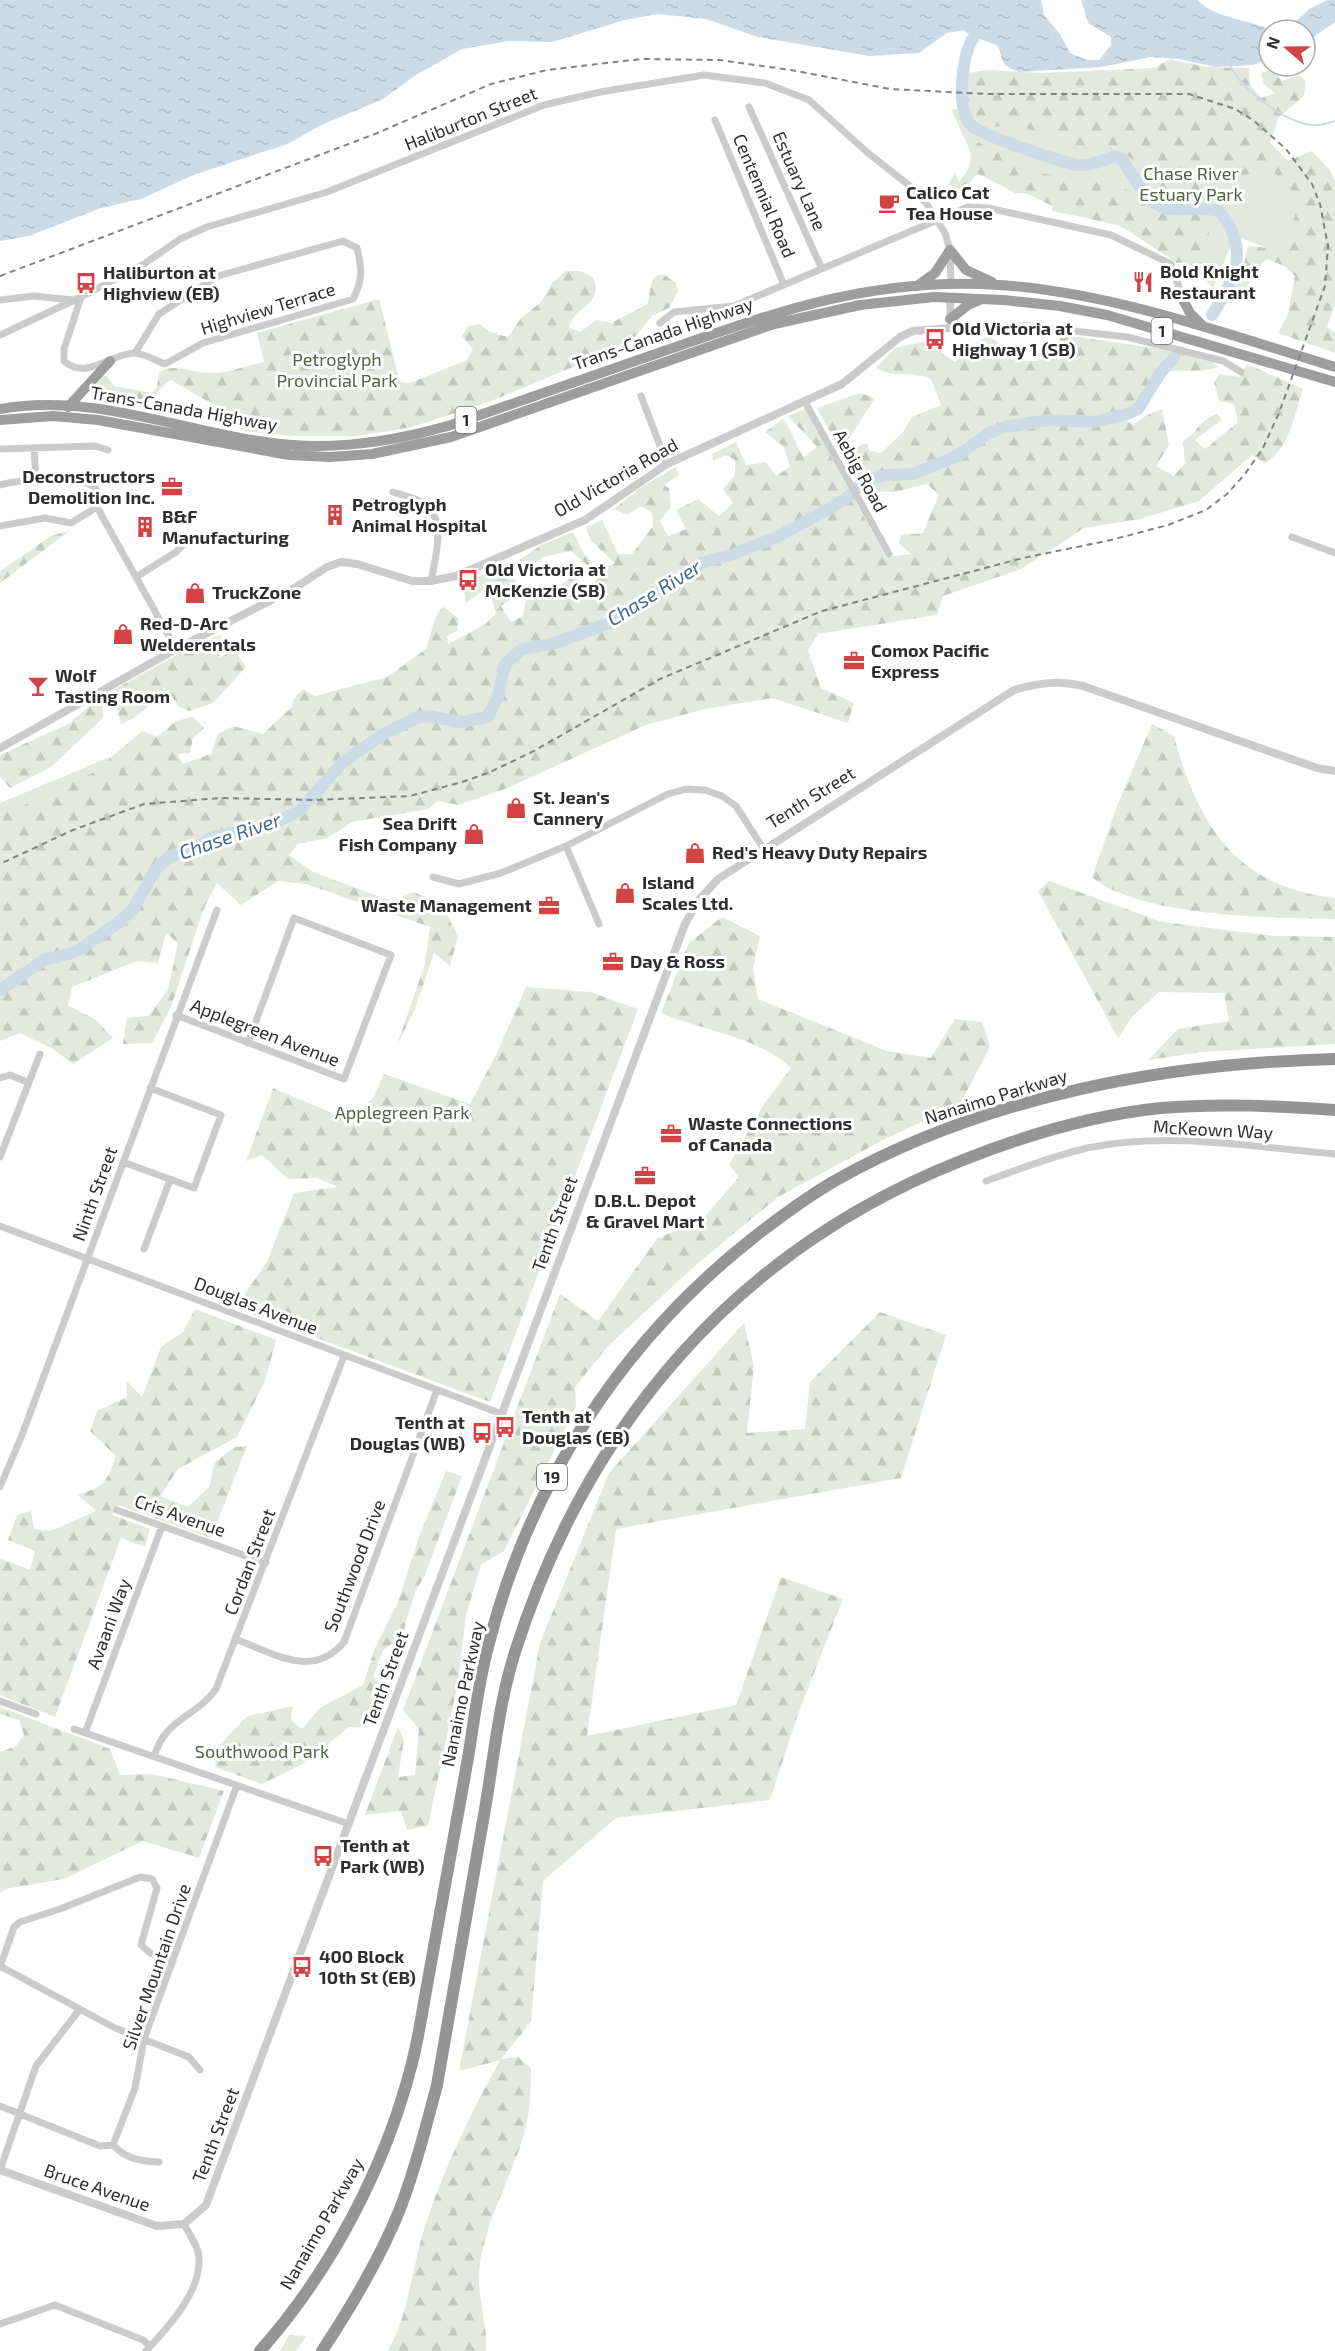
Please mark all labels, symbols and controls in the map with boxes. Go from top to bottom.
north arrow [1257,18,1317,78]
text: N [1262,34,1283,51]
street label: Haliburton Street [401,81,540,155]
street label: Estuary Lane [768,128,831,233]
street label: Centennial Road [729,130,801,261]
park label: Chase River Estuary Park [1139,162,1243,205]
place label: Calico Cat Tea House [906,181,993,224]
cafe icon: Calico Cat Tea House [877,191,901,215]
place label: Bold Knight Restaurant [1160,260,1259,303]
place label: Haliburton at Highview (EB) [103,261,220,304]
restaurant icon: Bold Knight Restaurant [1131,270,1155,294]
bus stop icon: Haliburton at Highview (EB) [74,271,98,295]
street label: Highview Terrace [198,277,338,339]
street label: Trans-Canada Highway [570,292,756,374]
place label: Old Victoria at Highway 1 (SB) [952,317,1076,360]
road number: 1 [1152,318,1172,344]
bus stop icon: Old Victoria at Highway 1 (SB) [923,327,947,351]
park label: Petroglyph Provincial Park [276,348,398,391]
street label: Trans-Canada Highway [89,381,280,435]
road number: 1 [456,407,476,433]
street label: Aebig Road [829,425,893,516]
street label: Old Victoria Road [550,433,681,522]
place label: Deconstructors Demolition Inc. [22,465,155,508]
office icon: Deconstructors Demolition Inc. [160,475,184,499]
place label: Petroglyph Animal Hospital [352,493,487,536]
building icon: Petroglyph Animal Hospital [323,503,347,527]
place label: B&F Manufacturing [162,505,289,548]
building icon: B&F Manufacturing [133,515,157,539]
water label: Chase River [602,553,706,630]
place label: Old Victoria at McKenzie (SB) [485,558,606,601]
bus stop icon: Old Victoria at McKenzie (SB) [456,568,480,592]
shop icon: TruckZone [183,581,207,605]
place label: TruckZone [212,581,301,603]
place label: Red-D-Arc Welderentals [140,612,256,655]
shop icon: Red-D-Arc Welderentals [111,622,135,646]
place label: Comox Pacific Express [871,639,989,682]
office icon: Comox Pacific Express [842,649,866,673]
place label: Wolf Tasting Room [55,664,170,707]
bar icon: Wolf Tasting Room [26,674,50,698]
street label: Tenth Street [762,761,859,833]
place label: St. Jean's Cannery [533,786,610,829]
shop icon: St. Jean's Cannery [504,796,528,820]
water label: Chase River [176,806,285,864]
place label: Sea Drift Fish Company [339,812,458,855]
shop icon: Sea Drift Fish Company [462,822,486,846]
shop icon: Red's Heavy Duty Repairs [683,841,707,865]
place label: Red's Heavy Duty Repairs [712,841,927,863]
place label: Island Scales Ltd. [642,871,733,914]
shop icon: Island Scales Ltd. [613,881,637,905]
place label: Waste Management [361,894,533,916]
office icon: Waste Management [537,894,561,918]
office icon: Day & Ross [601,950,625,974]
place label: Day & Ross [630,950,725,972]
street label: Applegreen Avenue [188,994,343,1071]
street label: Nanaimo Parkway [922,1064,1070,1128]
park label: Applegreen Park [335,1101,469,1123]
place label: Waste Connections of Canada [688,1112,852,1155]
street label: McKeown Way [1152,1115,1274,1143]
office icon: Waste Connections of Canada [659,1122,683,1146]
street label: Ninth Street [67,1143,121,1244]
office icon: D.B.L. Depot & Gravel Mart [633,1164,657,1188]
street label: Tenth Street [527,1173,582,1274]
place label: D.B.L. Depot & Gravel Mart [586,1189,705,1232]
street label: Douglas Avenue [191,1271,321,1339]
place label: Tenth at Douglas (EB) [522,1405,630,1448]
place label: Tenth at Douglas (WB) [350,1411,466,1454]
bus stop icon: Tenth at Douglas (EB) [493,1415,517,1439]
bus stop icon: Tenth at Douglas (WB) [470,1421,494,1445]
road number: 19 [537,1464,567,1490]
street label: Cris Avenue [132,1489,229,1541]
street label: Southwood Drive [319,1496,389,1635]
street label: Cordan Street [219,1505,279,1618]
street label: Avaani Way [81,1575,135,1672]
street label: Nanaimo Parkway [436,1618,488,1769]
street label: Tenth Street [358,1628,413,1729]
park label: Southwood Park [195,1740,329,1762]
place label: Tenth at Park (WB) [340,1834,424,1877]
bus stop icon: Tenth at Park (WB) [311,1844,335,1868]
street label: Silver Mountain Drive [117,1881,195,2053]
place label: 400 Block 10th St (EB) [319,1945,416,1988]
bus stop icon: 400 Block 10th St (EB) [290,1955,314,1979]
street label: Tenth Street [187,2084,243,2185]
street label: Nanaimo Parkway [275,2153,368,2293]
street label: Bruce Avenue [41,2159,153,2216]

